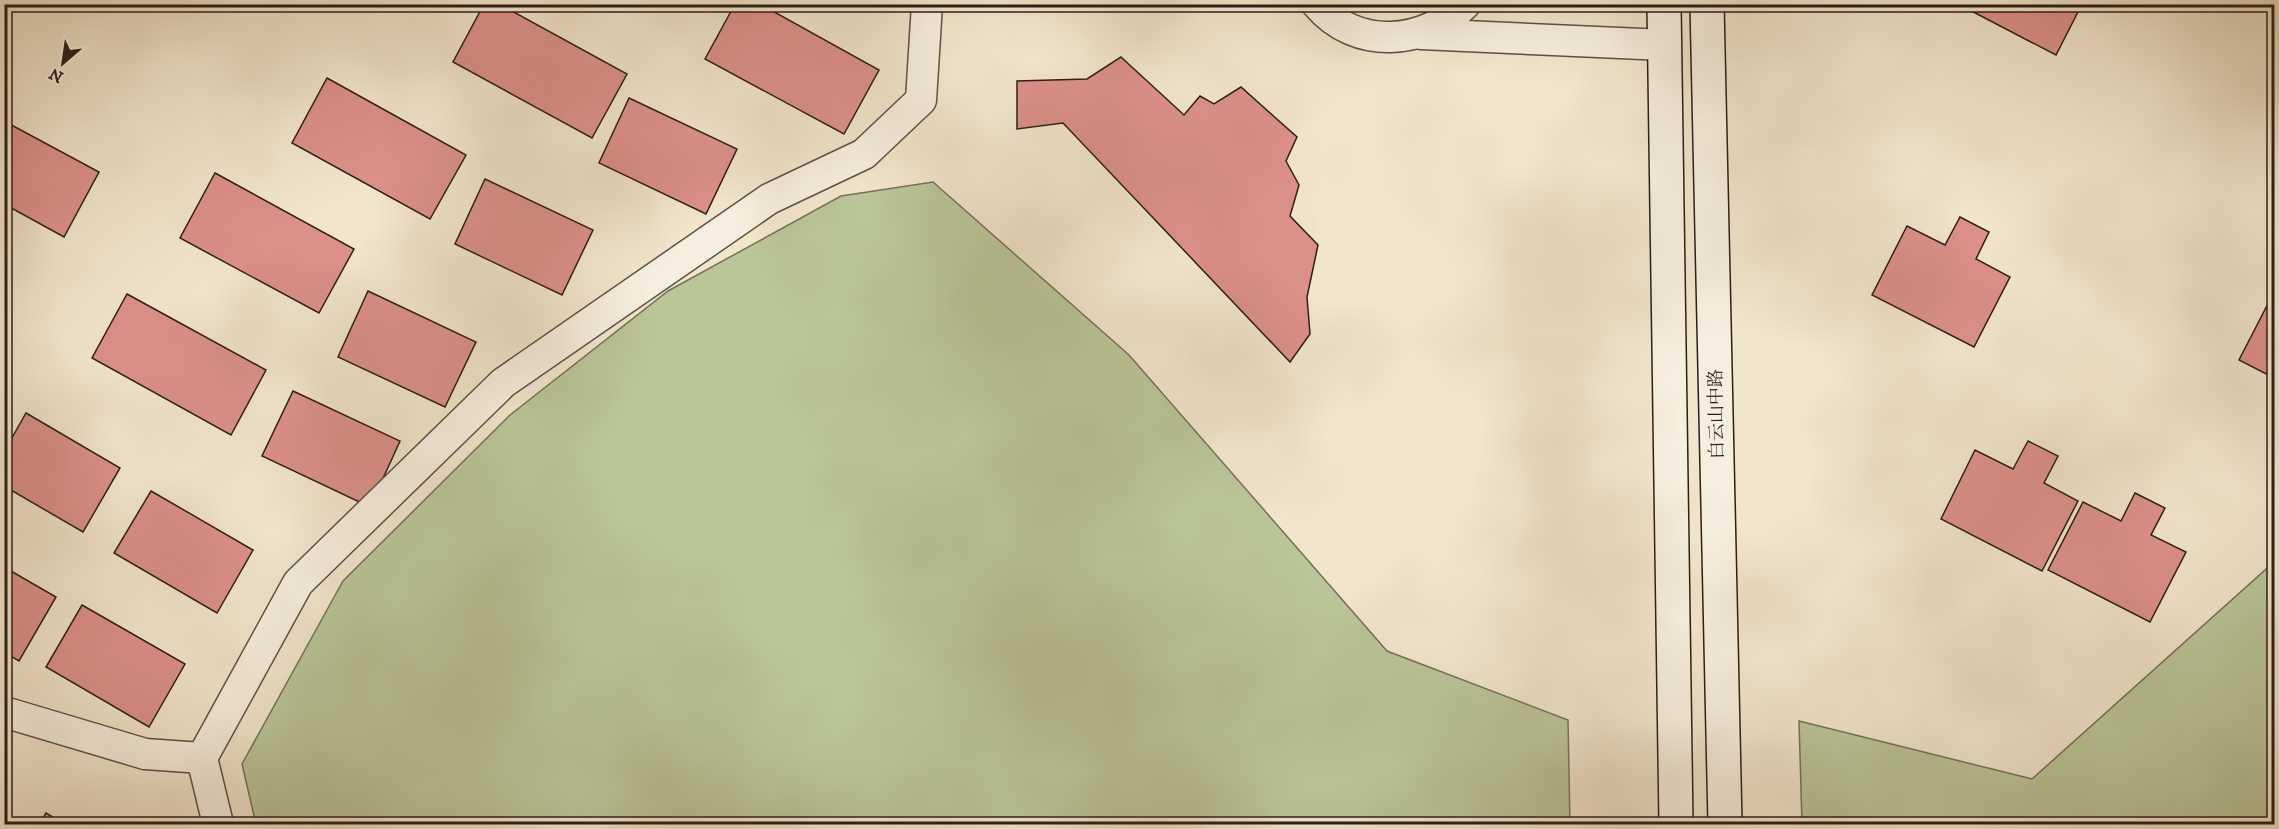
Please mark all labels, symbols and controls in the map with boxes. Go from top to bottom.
north arrow [33,33,93,93]
text: N [46,63,67,87]
street label: 白云山中路 [1705,369,1729,459]

